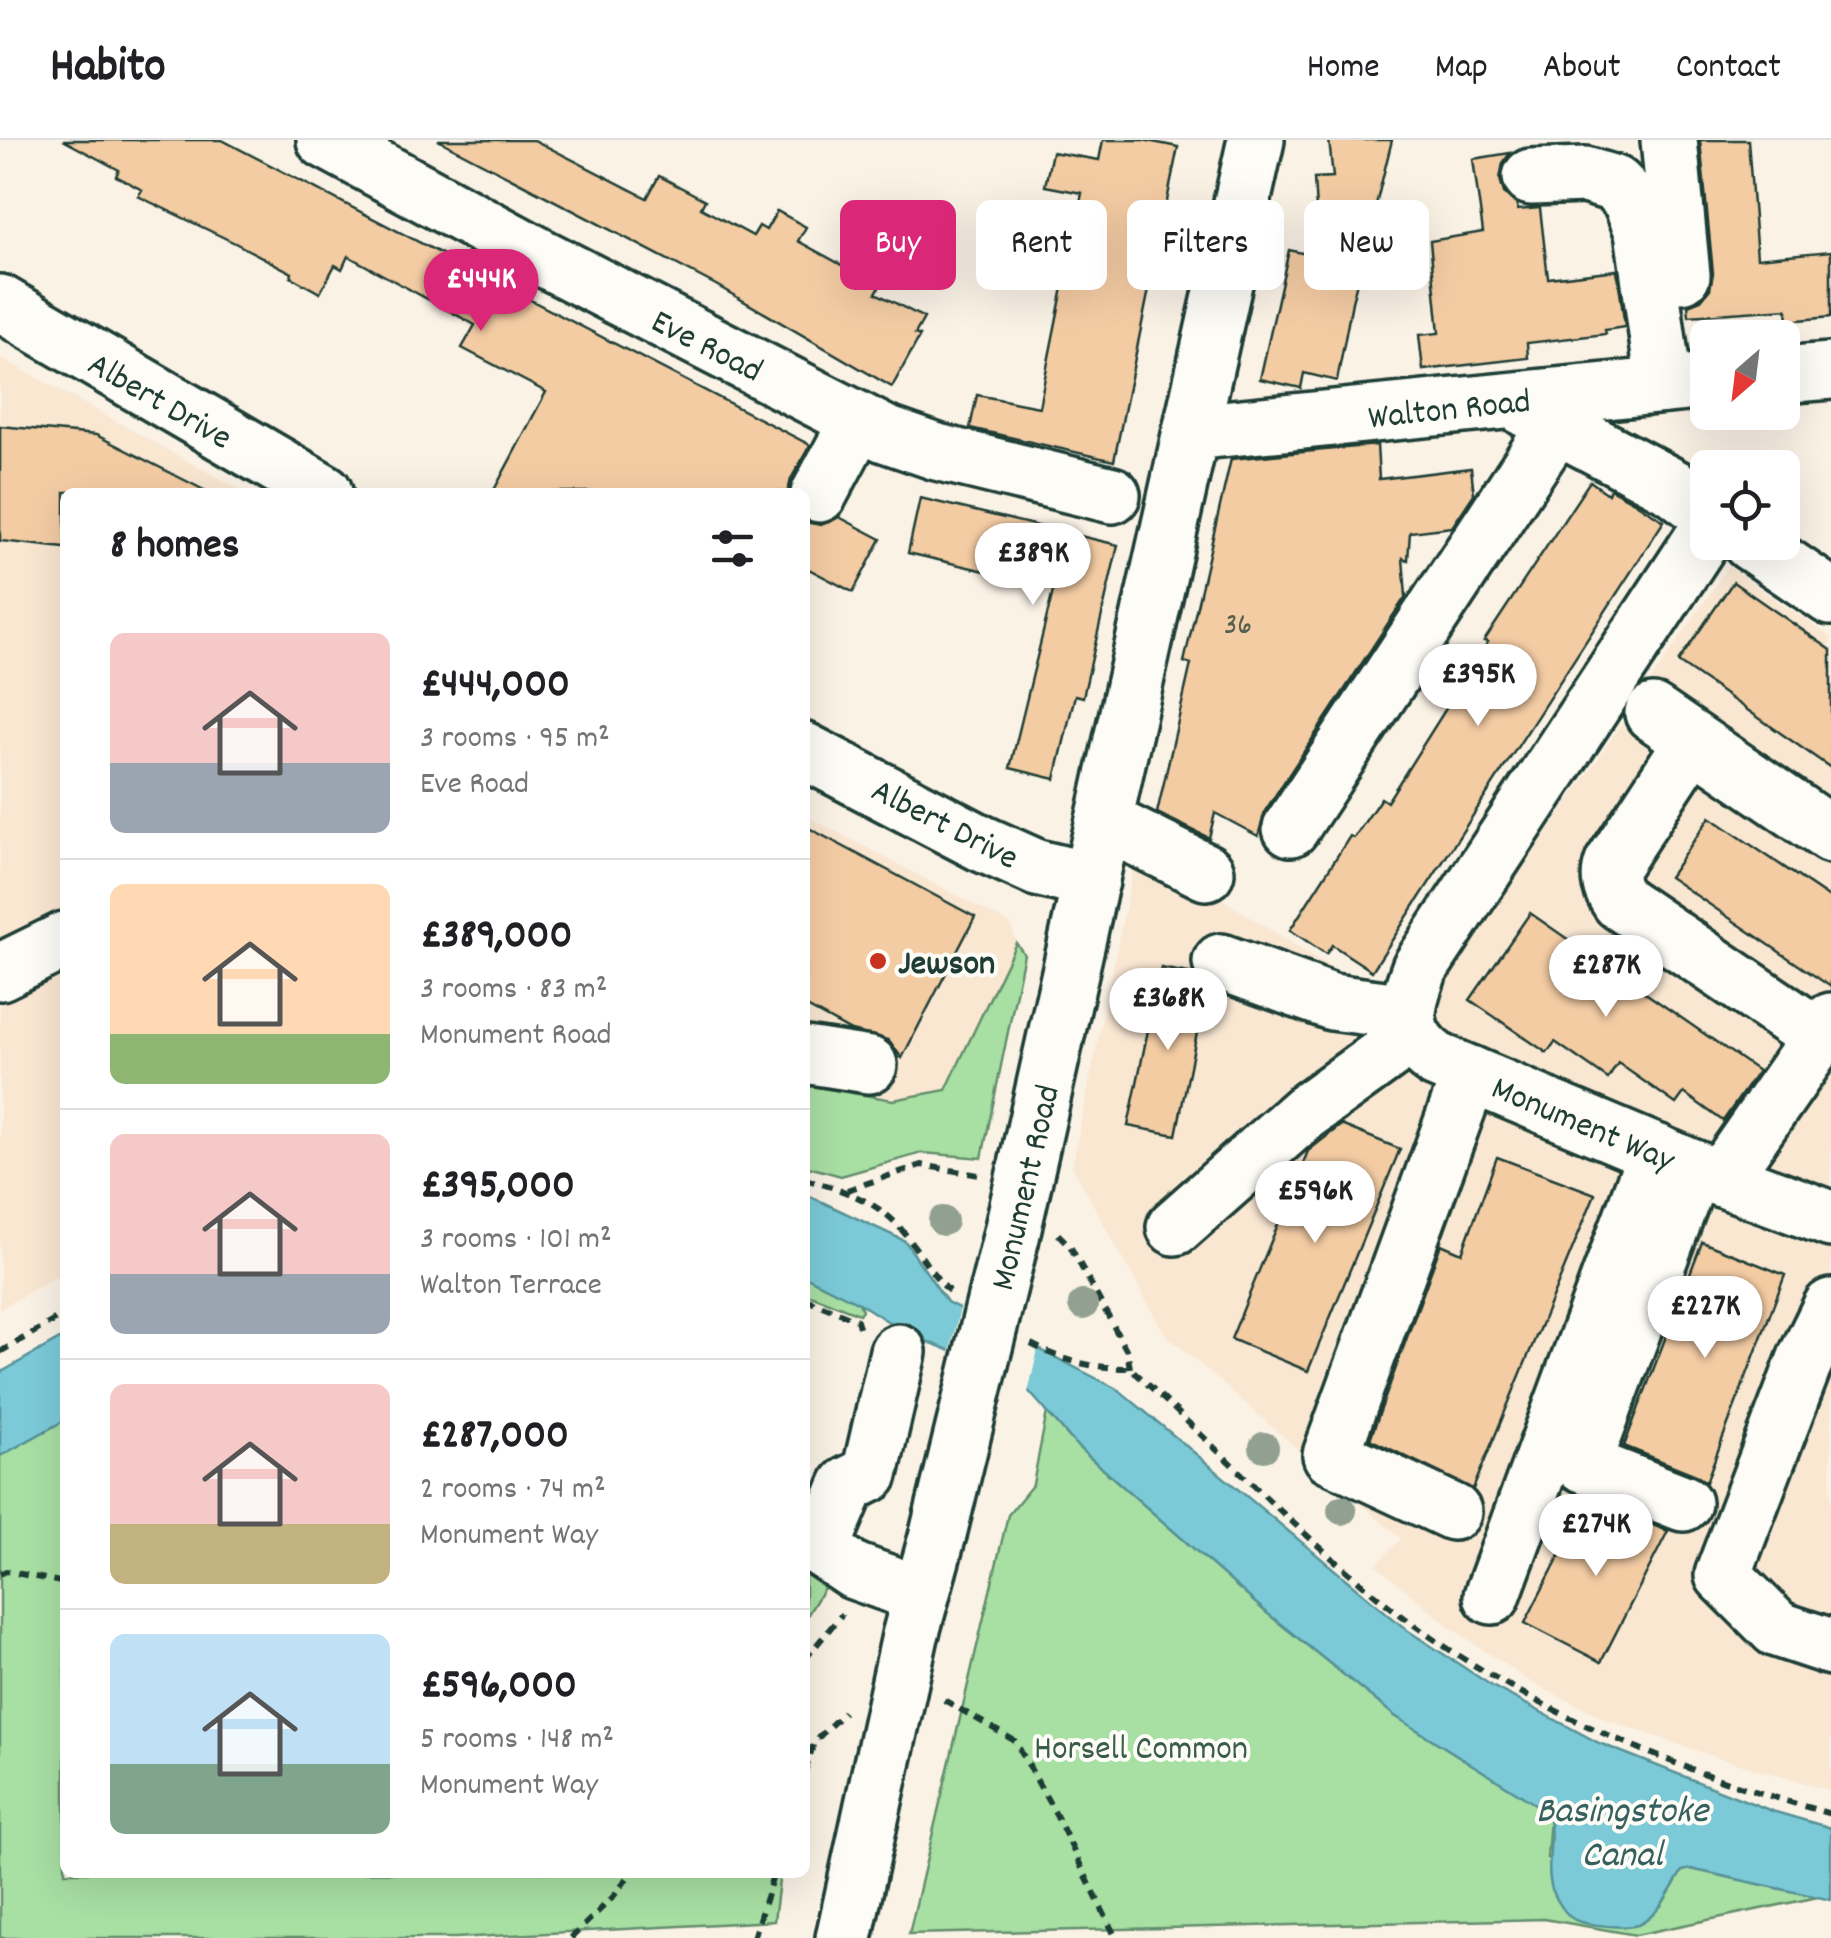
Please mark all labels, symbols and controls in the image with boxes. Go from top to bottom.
text: Habito [50,35,166,104]
text: Home [1307,44,1380,94]
text: Map [1435,44,1488,94]
text: About [1543,44,1621,94]
text: Contact [1676,44,1781,94]
chip: Buy [840,200,956,290]
chip: Rent [976,200,1107,290]
chip: Filters [1127,200,1284,290]
chip: New [1304,200,1429,290]
pin: £444K [411,249,551,334]
text: £444K [446,258,516,304]
street label: Eve Road [641,299,770,398]
north arrow [1690,320,1800,430]
map controls [1690,320,1800,560]
street label: Albert Drive [77,342,240,465]
street label: Walton Road [1366,379,1533,445]
button: locate [1690,450,1800,560]
text: 8 homes [110,518,239,578]
icon: filters [705,521,760,576]
pin: £389K [963,523,1103,608]
text: £389K [997,532,1069,578]
house number: 36 [1224,606,1252,649]
pin: £395K [1408,644,1548,729]
text: £395K [1441,653,1515,699]
text: £444,000 [420,657,570,717]
icon: home [190,673,310,793]
text: 3 rooms · 95 m² [420,717,610,763]
text: Eve Road [420,763,529,809]
street label: Albert Drive [861,768,1026,885]
text: £389,000 [420,908,572,968]
icon: home [190,924,310,1044]
pin: £287K [1536,935,1676,1020]
place label: Jewson [898,941,995,991]
text: £287K [1571,944,1641,990]
marker: Jewson [867,950,889,972]
text: 3 rooms · 83 m² [420,968,607,1014]
pin: £368K [1098,968,1238,1053]
text: £368K [1131,977,1205,1023]
text: Monument Road [420,1014,611,1060]
street label: Monument Way [1483,1066,1682,1188]
street label: Monument Road [980,1081,1076,1296]
text: £395,000 [420,1158,575,1218]
pin: £596K [1245,1161,1385,1246]
text: £596K [1277,1170,1353,1216]
icon: home [190,1174,310,1294]
text: 3 rooms · 101 m² [420,1218,612,1264]
text: Walton Terrace [420,1264,602,1310]
pin: £227K [1635,1276,1775,1361]
text: £227K [1669,1285,1741,1331]
text: £287,000 [420,1408,569,1468]
icon: home [190,1424,310,1544]
text: 2 rooms · 74 m² [420,1468,606,1514]
pin: £274K [1526,1494,1666,1579]
text: £274K [1561,1503,1631,1549]
text: Monument Way [420,1514,598,1560]
text: £596,000 [420,1658,577,1718]
icon: home [190,1674,310,1794]
text: 5 rooms · 148 m² [420,1718,614,1764]
park label: Horsell Common [1034,1726,1248,1776]
text: Monument Way [420,1764,598,1810]
water label: Basingstoke Canal [1536,1786,1710,1885]

